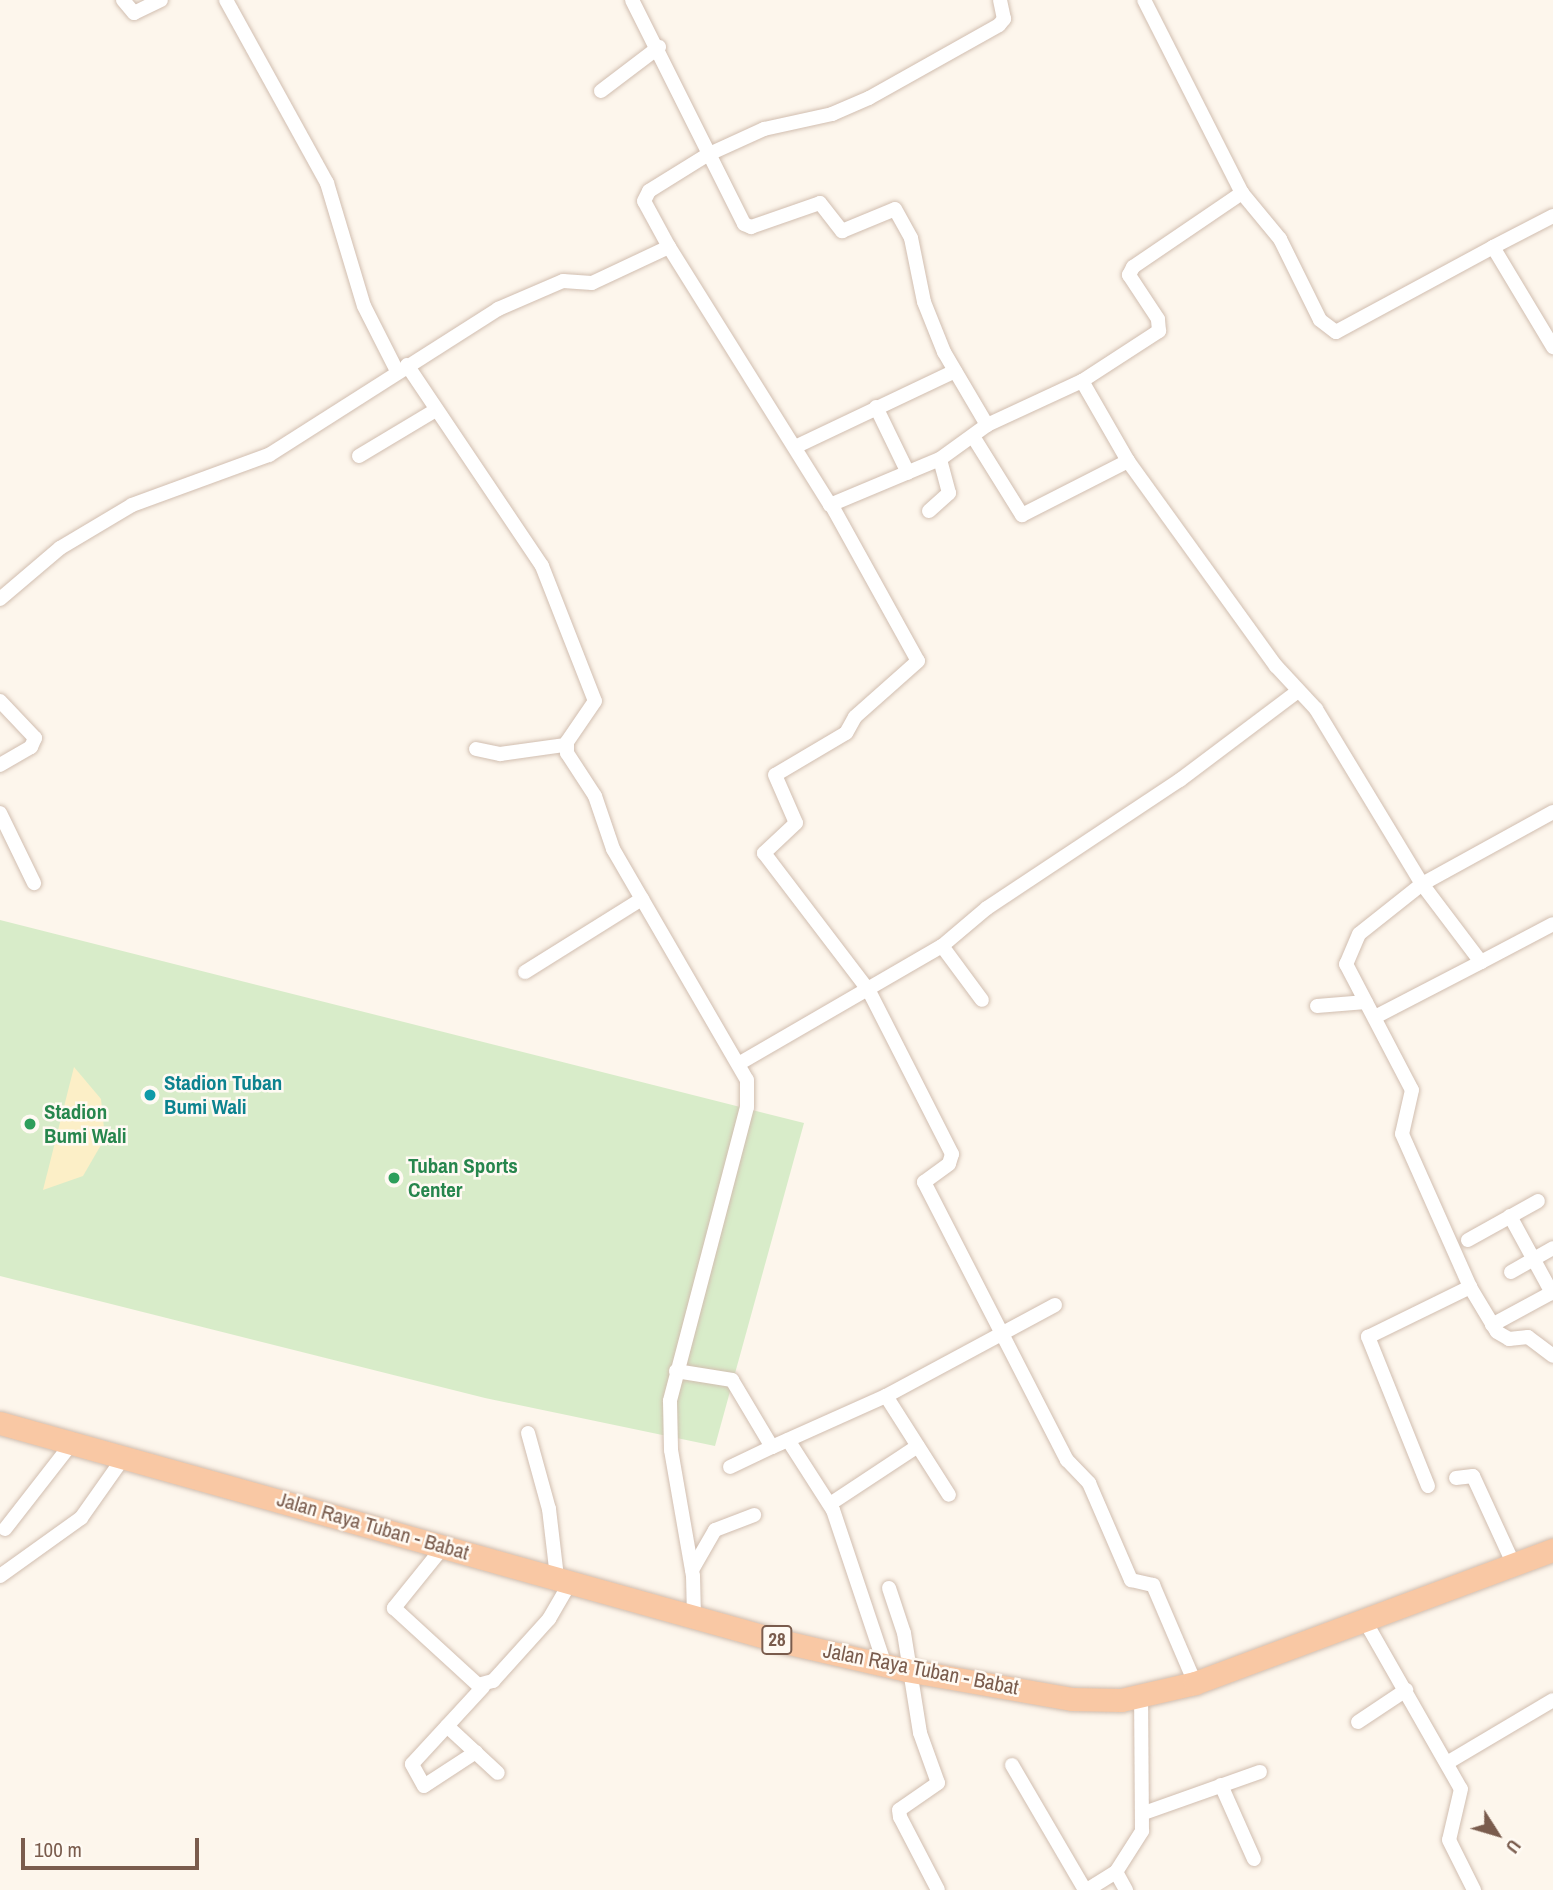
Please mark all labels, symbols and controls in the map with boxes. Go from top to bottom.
place label: Stadion Tuban Bumi Wali [164,1070,282,1120]
marker: Stadion Tuban Bumi Wali [142,1087,158,1103]
place label: Stadion Bumi Wali [44,1099,127,1149]
marker: Stadion Bumi Wali [22,1116,38,1132]
place label: Tuban Sports Center [408,1153,518,1203]
marker: Tuban Sports Center [386,1170,402,1186]
street label: Jalan Raya Tuban - Babat [274,1487,472,1565]
road number: 28 [761,1624,793,1656]
street label: Jalan Raya Tuban - Babat [821,1638,1021,1700]
north arrow [1462,1799,1532,1869]
scale bar [24,1824,203,1868]
text: U [1500,1834,1528,1859]
text: 100 m [34,1835,82,1864]

